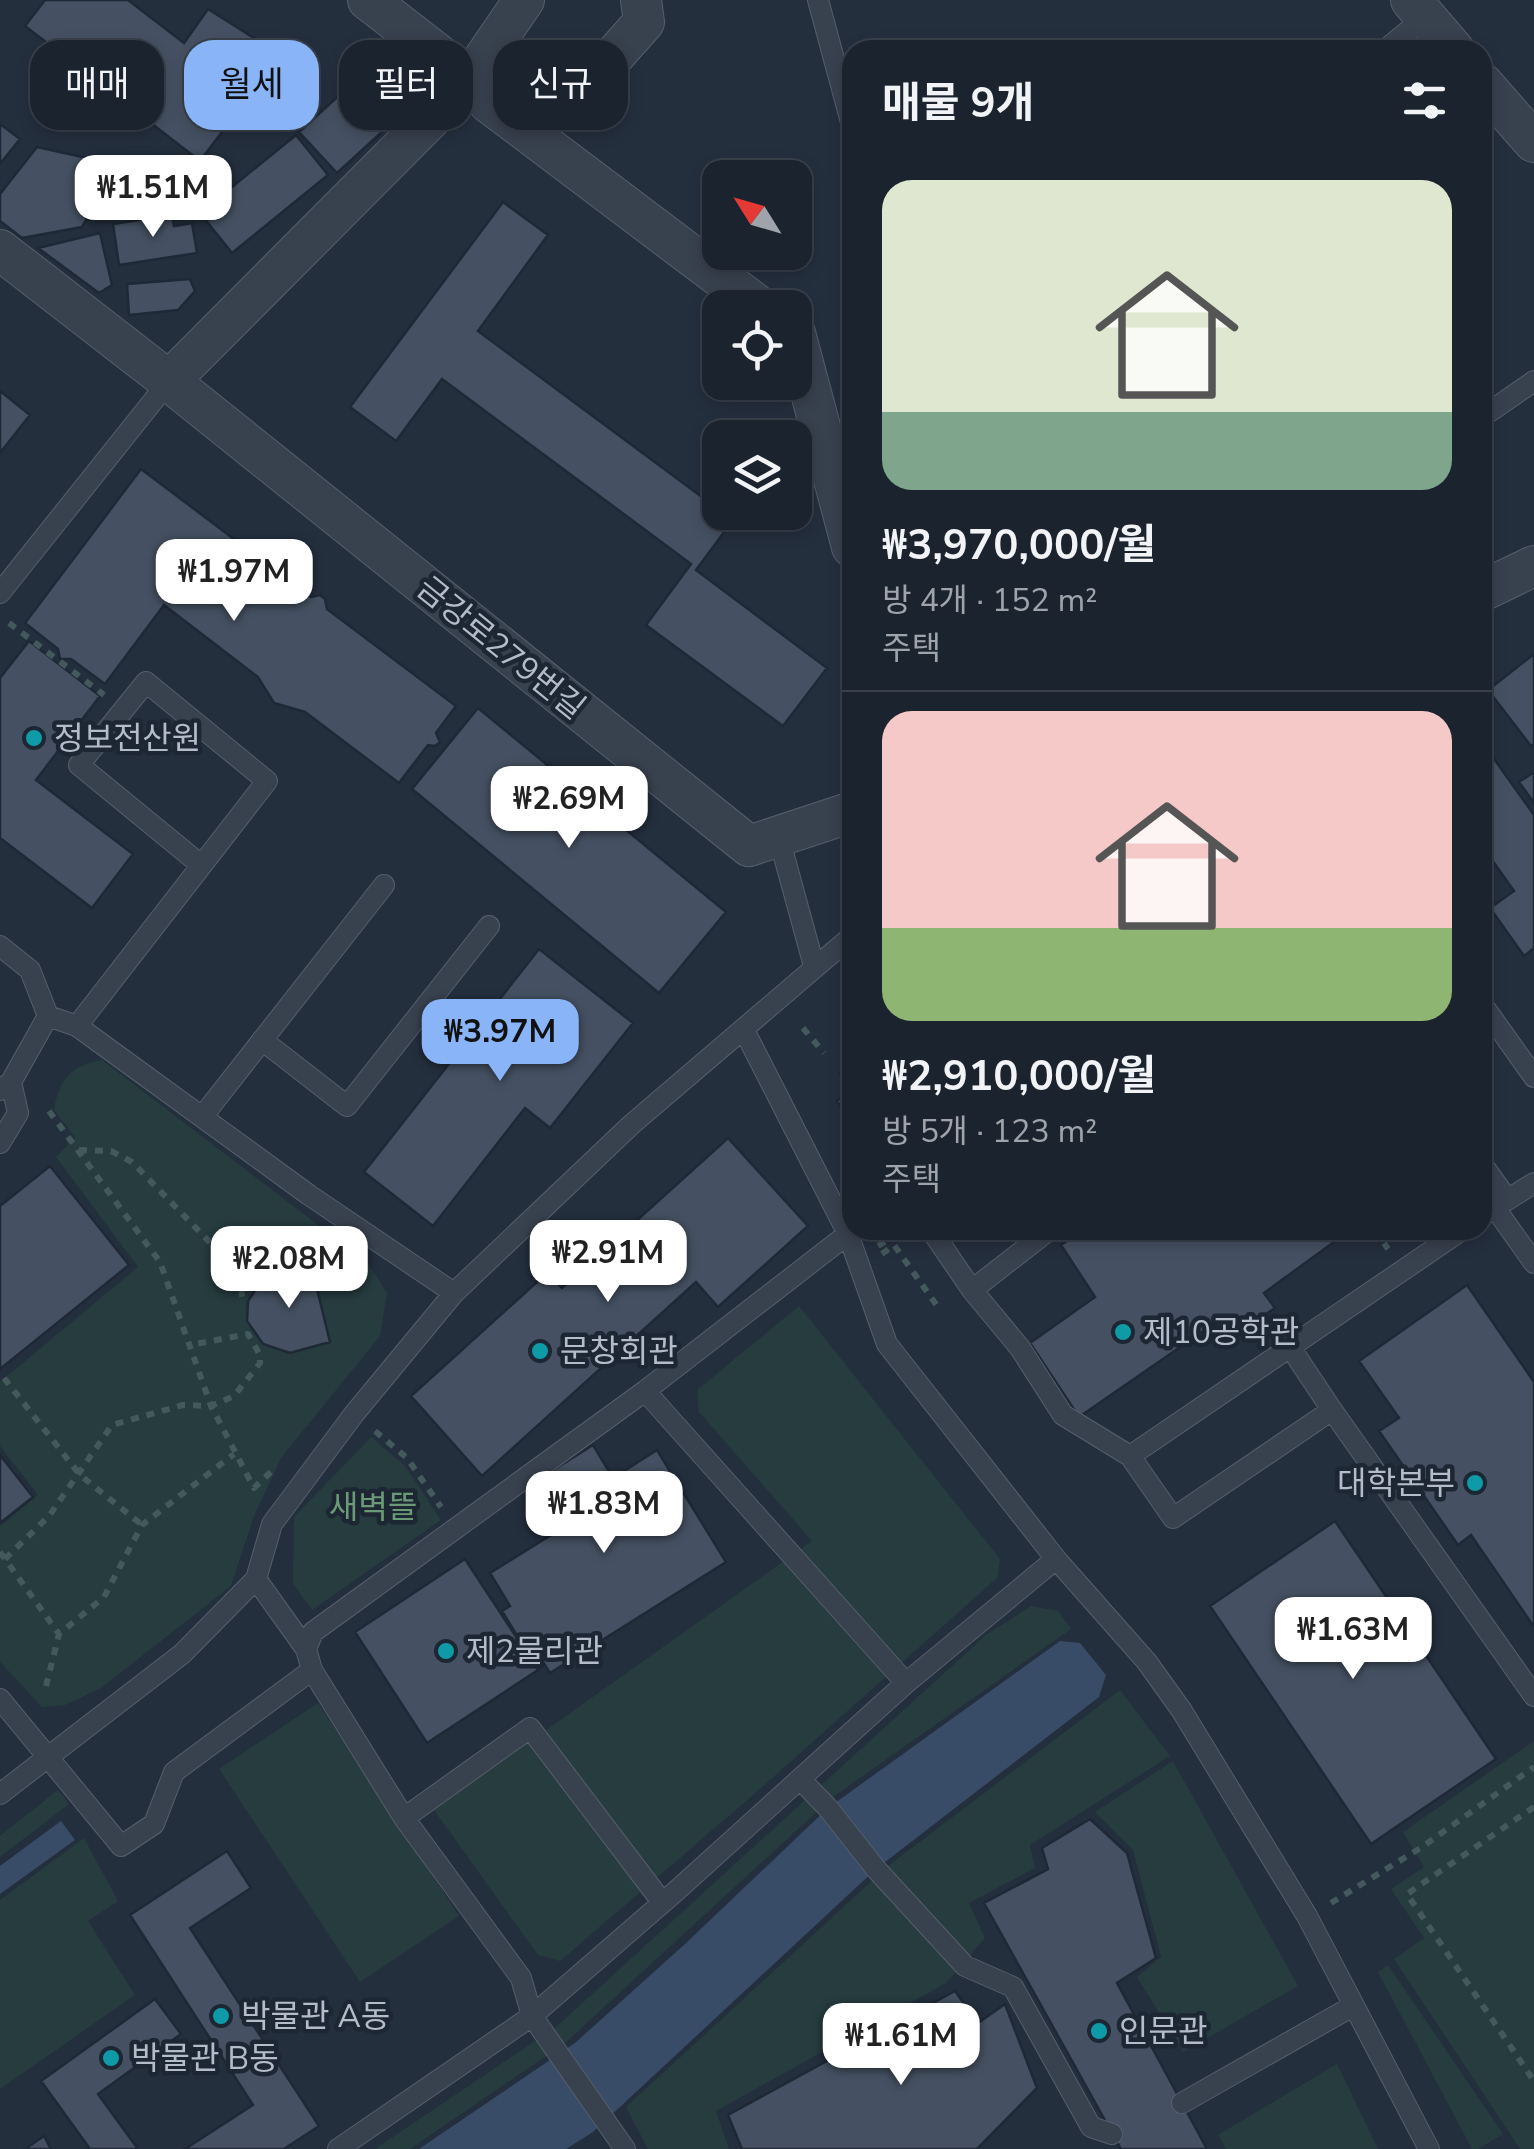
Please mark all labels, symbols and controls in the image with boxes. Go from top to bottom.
chip: 매매 [30,40,164,130]
chip: 월세 [184,40,319,130]
chip: 필터 [339,40,473,130]
chip: 신규 [493,40,628,130]
icon: filters [1397,73,1452,128]
text: 매물 9개 [882,75,1034,132]
pin: ₩1.51M [72,155,234,240]
north arrow [702,160,812,270]
map controls [702,160,812,530]
text: ₩1.51M [97,166,209,209]
icon: home [1077,245,1257,425]
button: locate [702,290,812,400]
button: layers [702,420,812,530]
text: ₩3,970,000/월 [882,517,1156,574]
pin: ₩1.97M [153,539,315,624]
text: ₩1.97M [178,550,290,593]
street label: 금강로279번길 [408,567,594,729]
text: 방 4개 · 152 m² [882,579,1097,622]
text: 주택 [882,627,941,670]
place label: 정보전산원 [54,717,201,760]
marker: 정보전산원 [23,727,45,749]
pin: ₩2.69M [488,766,650,851]
icon: home [1077,776,1257,956]
text: ₩2.69M [513,777,625,820]
pin: ₩3.97M [419,999,581,1084]
text: ₩3.97M [444,1010,556,1053]
text: ₩2,910,000/월 [882,1048,1156,1105]
text: 방 5개 · 123 m² [882,1110,1097,1153]
text: 주택 [882,1158,941,1201]
pin: ₩2.91M [527,1220,689,1305]
pin: ₩2.08M [208,1226,370,1311]
text: ₩2.91M [552,1231,664,1274]
text: ₩2.08M [233,1237,345,1280]
place label: 제10공학관 [1143,1311,1299,1354]
marker: 제10공학관 [1112,1321,1134,1343]
place label: 문창회관 [560,1330,678,1373]
marker: 문창회관 [529,1340,551,1362]
place label: 대학본부 [1337,1462,1455,1505]
pin: ₩1.83M [523,1471,685,1556]
marker: 대학본부 [1464,1472,1486,1494]
text: ₩1.83M [548,1482,660,1525]
park label: 새벽뜰 [329,1486,417,1529]
pin: ₩1.63M [1272,1597,1434,1682]
text: ₩1.63M [1297,1608,1409,1651]
place label: 제2물리관 [466,1630,603,1673]
marker: 제2물리관 [435,1640,457,1662]
place label: 박물관 A동 [241,1995,390,2038]
pin: ₩1.61M [820,2003,982,2088]
marker: 박물관 A동 [210,2005,232,2027]
place label: 인문관 [1119,2010,1207,2053]
text: ₩1.61M [845,2014,957,2057]
marker: 인문관 [1088,2020,1110,2042]
place label: 박물관 B동 [131,2037,279,2080]
marker: 박물관 B동 [100,2047,122,2069]

